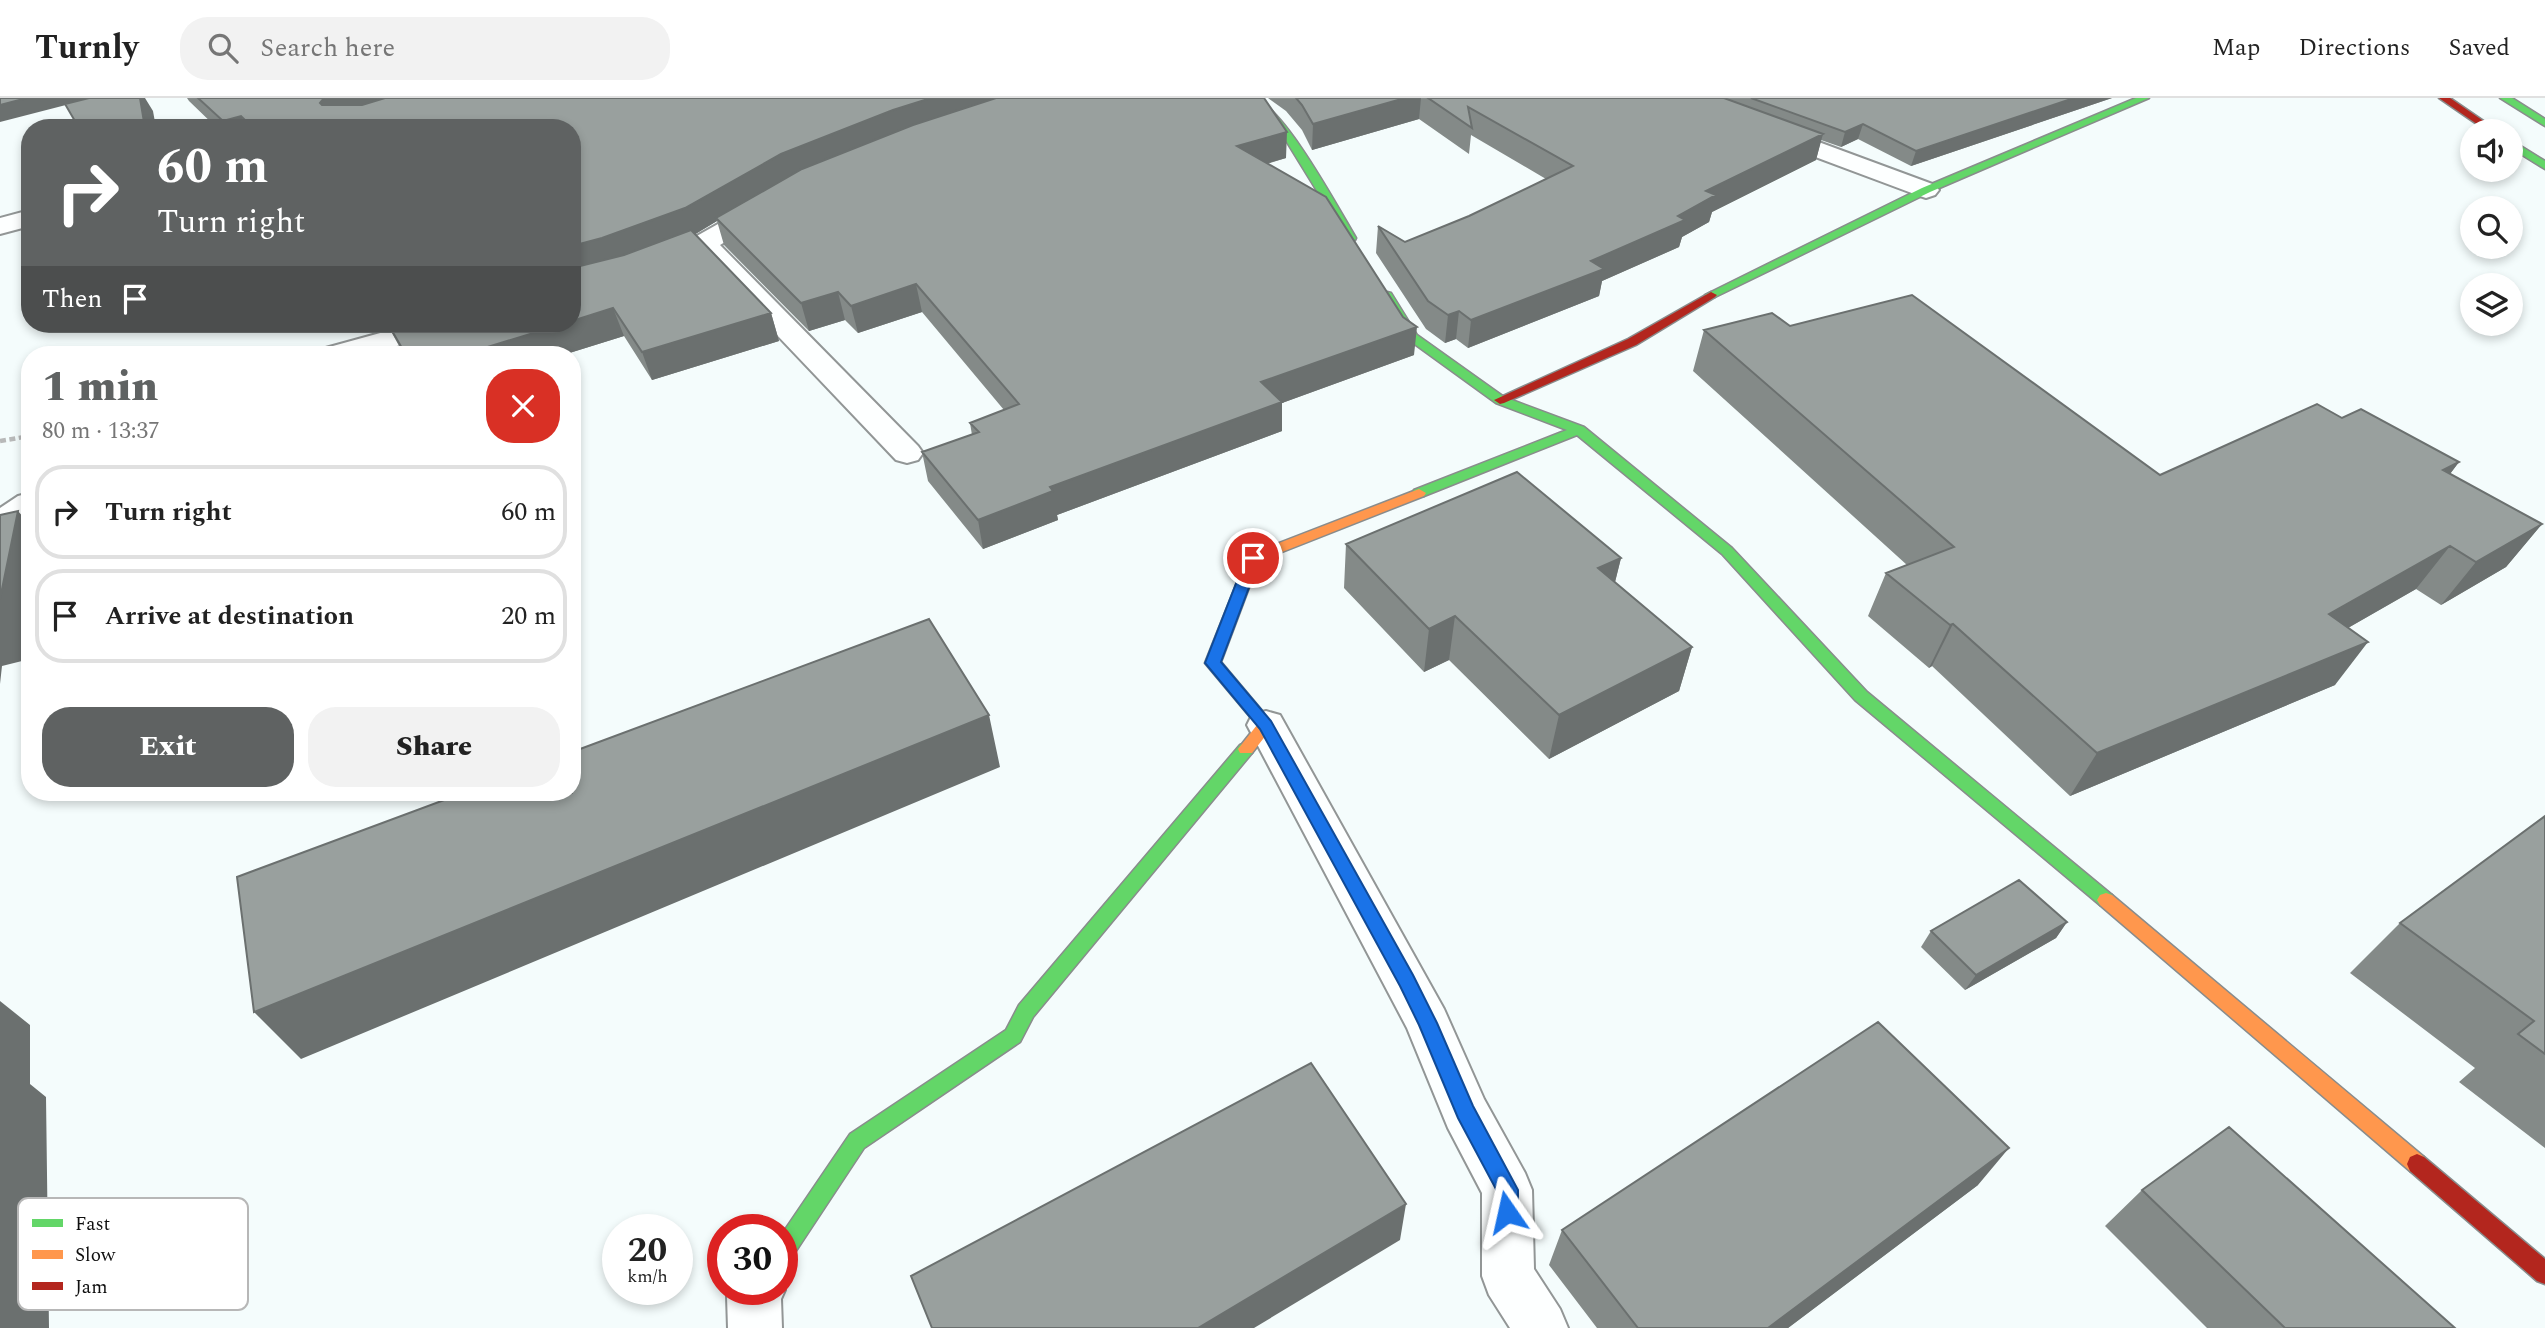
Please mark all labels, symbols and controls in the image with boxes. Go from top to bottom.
search box [180,17,670,80]
text: Turnly [35,23,138,73]
text: Search here [260,28,395,68]
icon: search [204,29,242,67]
text: Map [2212,30,2260,66]
text: Directions [2298,30,2410,66]
text: Saved [2448,30,2510,66]
map controls [2460,119,2523,336]
button: sound [2460,119,2523,182]
text: 60 m [157,130,268,205]
icon: right [42,147,133,238]
button: search [2460,196,2523,259]
text: Turn right [157,198,305,247]
button: layers [2460,273,2523,336]
text: Then [42,279,102,319]
icon: arrive [116,280,154,318]
text: 1 min [42,356,158,419]
button: close [486,369,560,443]
text: 80 m · 13:37 [42,414,160,449]
text: Turn right [105,492,232,532]
text: 60 m [501,492,556,532]
icon: right [46,493,84,531]
pin [1223,528,1283,588]
icon: arrive [1234,539,1272,577]
text: Arrive at destination [105,596,354,636]
text: 20 m [501,596,556,636]
icon: arrive [46,597,84,635]
button: Exit [42,707,294,787]
button: Share [308,707,560,787]
position arrow [1470,1175,1544,1249]
legend [18,1198,248,1310]
text: Fast [75,1210,111,1239]
speed limit sign: 30 [707,1214,798,1305]
text: 20 [628,1224,667,1277]
text: Slow [75,1241,116,1270]
text: km/h [627,1263,668,1290]
text: Jam [75,1273,107,1302]

